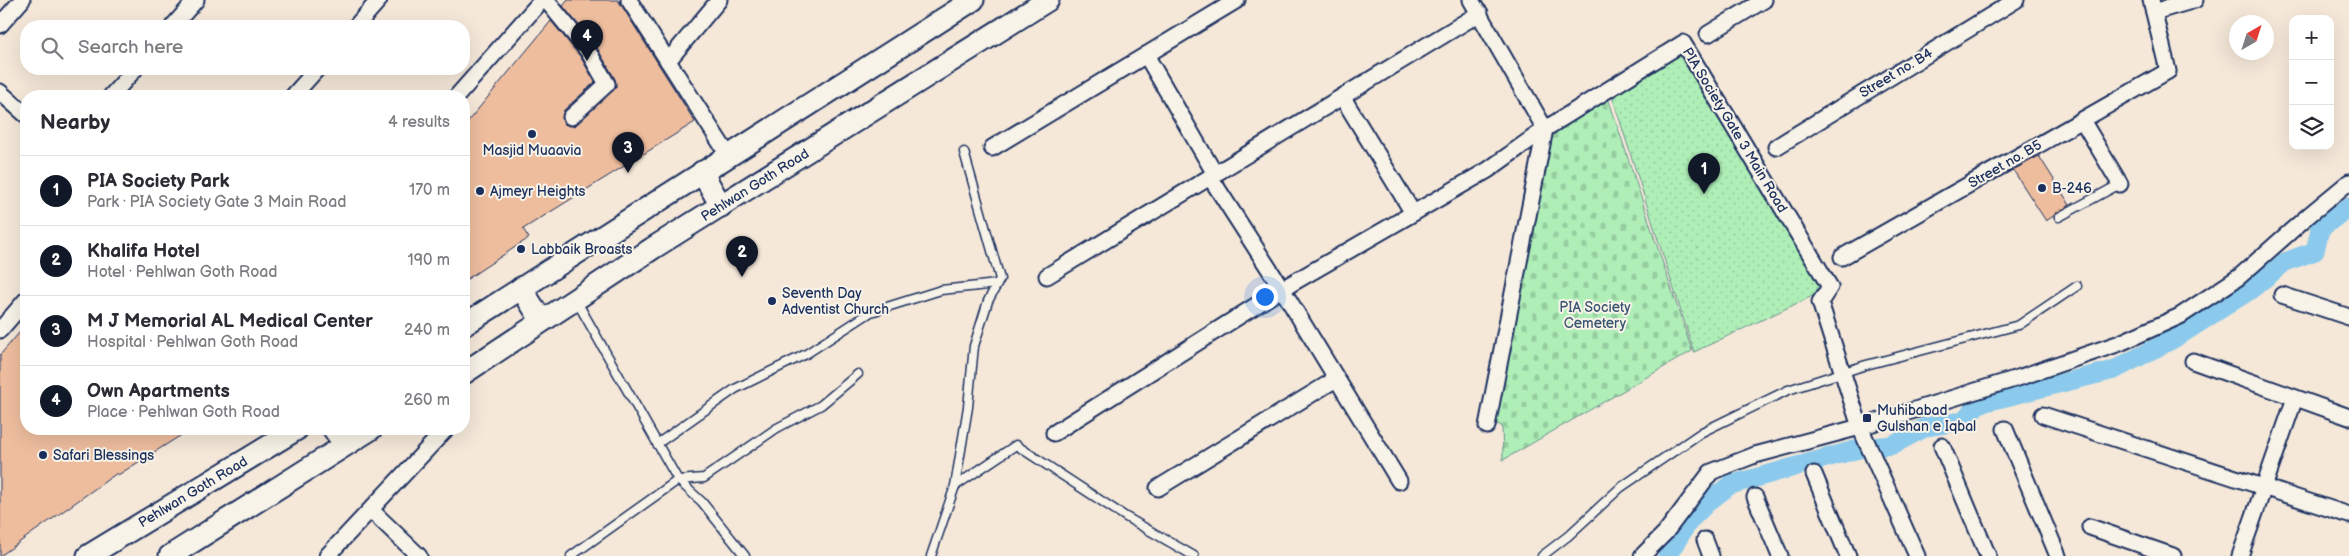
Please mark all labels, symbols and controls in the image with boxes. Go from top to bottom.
north arrow [2229,15,2274,60]
map controls [2289,15,2334,150]
button: + [2289,15,2334,60]
search box [20,20,470,75]
pin: 4 [571,20,603,61]
icon: search [38,34,66,62]
text: Search here [78,36,183,59]
street label: PIA Society Gate 3 Main Road [1679,44,1791,216]
street label: Street no. B4 [1856,44,1936,101]
button: − [2289,60,2334,105]
button: layers [2289,105,2334,150]
text: Nearby [40,110,110,135]
text: 4 results [388,113,450,132]
marker: Masjid Muaavia [526,128,538,140]
pin: 3 [612,132,644,173]
street label: Street no. B5 [1965,136,2045,192]
place label: Masjid Muaavia [483,142,582,159]
street label: Pehlwan Goth Road [698,145,812,225]
pin: 1 [1688,153,1720,194]
text: PIA Society Park [87,170,230,193]
place label: B-246 [2052,180,2092,197]
text: 1 [53,181,59,200]
text: 170 m [409,181,450,200]
marker: B-246 [2036,182,2048,194]
place label: Ajmeyr Heights [490,183,586,200]
marker: Ajmeyr Heights [474,185,486,197]
text: Park · PIA Society Gate 3 Main Road [87,193,346,212]
pin: 2 [726,236,758,277]
text: Khalifa Hotel [87,240,200,263]
place label: Labbaik Broasts [531,241,632,258]
marker: Labbaik Broasts [515,243,527,255]
text: 2 [51,251,61,270]
text: 190 m [408,251,450,270]
text: Hotel · Pehlwan Goth Road [87,263,278,282]
your location [1252,284,1278,310]
place label: Seventh Day Adventist Church [782,285,889,318]
marker: Seventh Day Adventist Church [766,295,778,307]
park label: PIA Society Cemetery [1559,299,1631,332]
text: M J Memorial AL Medical Center [87,310,373,333]
text: 3 [51,321,61,340]
text: 240 m [404,321,450,340]
text: Hospital · Pehlwan Goth Road [87,333,298,352]
text: Own Apartments [87,380,230,403]
text: 4 [51,391,61,410]
text: 260 m [404,391,450,410]
place label: Muhibabad Gulshan e Iqbal [1877,402,1976,435]
text: Place · Pehlwan Goth Road [87,403,280,422]
marker: Muhibabad Gulshan e Iqbal [1861,412,1873,424]
place label: Safari Blessings [53,447,154,464]
marker: Safari Blessings [37,449,49,461]
street label: Pehlwan Goth Road [135,453,251,531]

